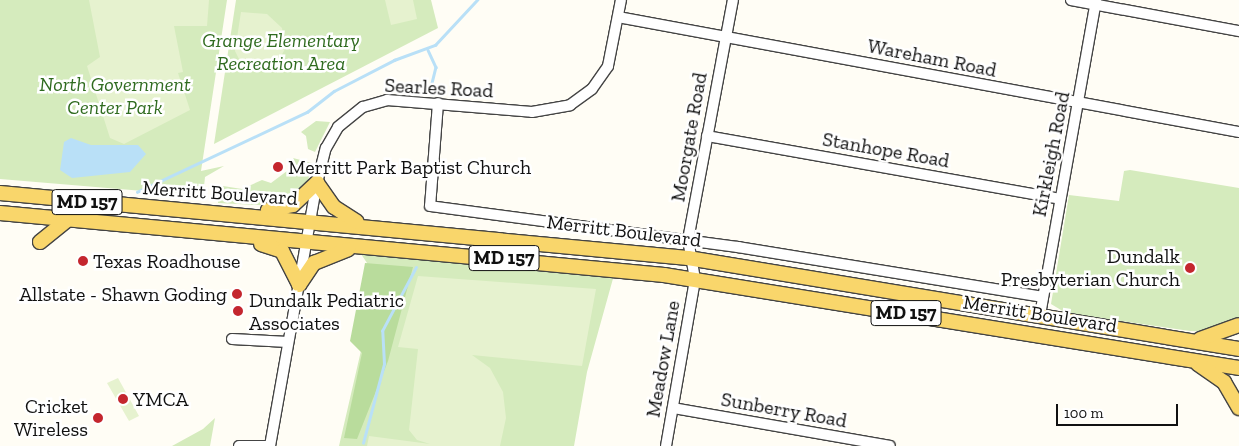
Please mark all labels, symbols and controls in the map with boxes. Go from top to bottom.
park label: Grange Elementary Recreation Area [202,29,360,76]
street label: Wareham Road [865,34,999,82]
street label: Moorgate Road [666,70,712,204]
park label: North Government Center Park [39,72,191,119]
street label: Searles Road [384,73,494,103]
street label: Kirkleigh Road [1027,89,1075,219]
street label: Stanhope Road [821,127,951,173]
place label: Merritt Park Baptist Church [288,155,531,179]
marker: Merritt Park Baptist Church [272,161,284,173]
street label: Merritt Boulevard [142,176,298,210]
road number: MD 157 [51,186,123,218]
street label: Merritt Boulevard [545,210,703,252]
road number: MD 157 [468,242,540,274]
place label: Dundalk Presbyterian Church [1001,244,1180,291]
place label: Texas Roadhouse [93,249,240,273]
marker: Texas Roadhouse [77,255,89,267]
marker: Dundalk Presbyterian Church [1184,262,1196,274]
place label: Allstate - Shawn Goding [19,282,227,306]
marker: Allstate - Shawn Goding [231,288,243,300]
place label: Dundalk Pediatric Associates [249,288,404,335]
street label: Merritt Boulevard [961,290,1119,338]
road number: MD 157 [870,296,942,330]
street label: Meadow Lane [641,299,685,419]
marker: Dundalk Pediatric Associates [231,304,245,318]
place label: YMCA [133,387,189,411]
street label: Sunberry Road [719,387,849,433]
marker: YMCA [117,393,129,405]
place label: Cricket Wireless [14,394,88,441]
scale bar [1059,394,1182,426]
text: 100 m [1064,404,1103,422]
marker: Cricket Wireless [92,412,104,424]

